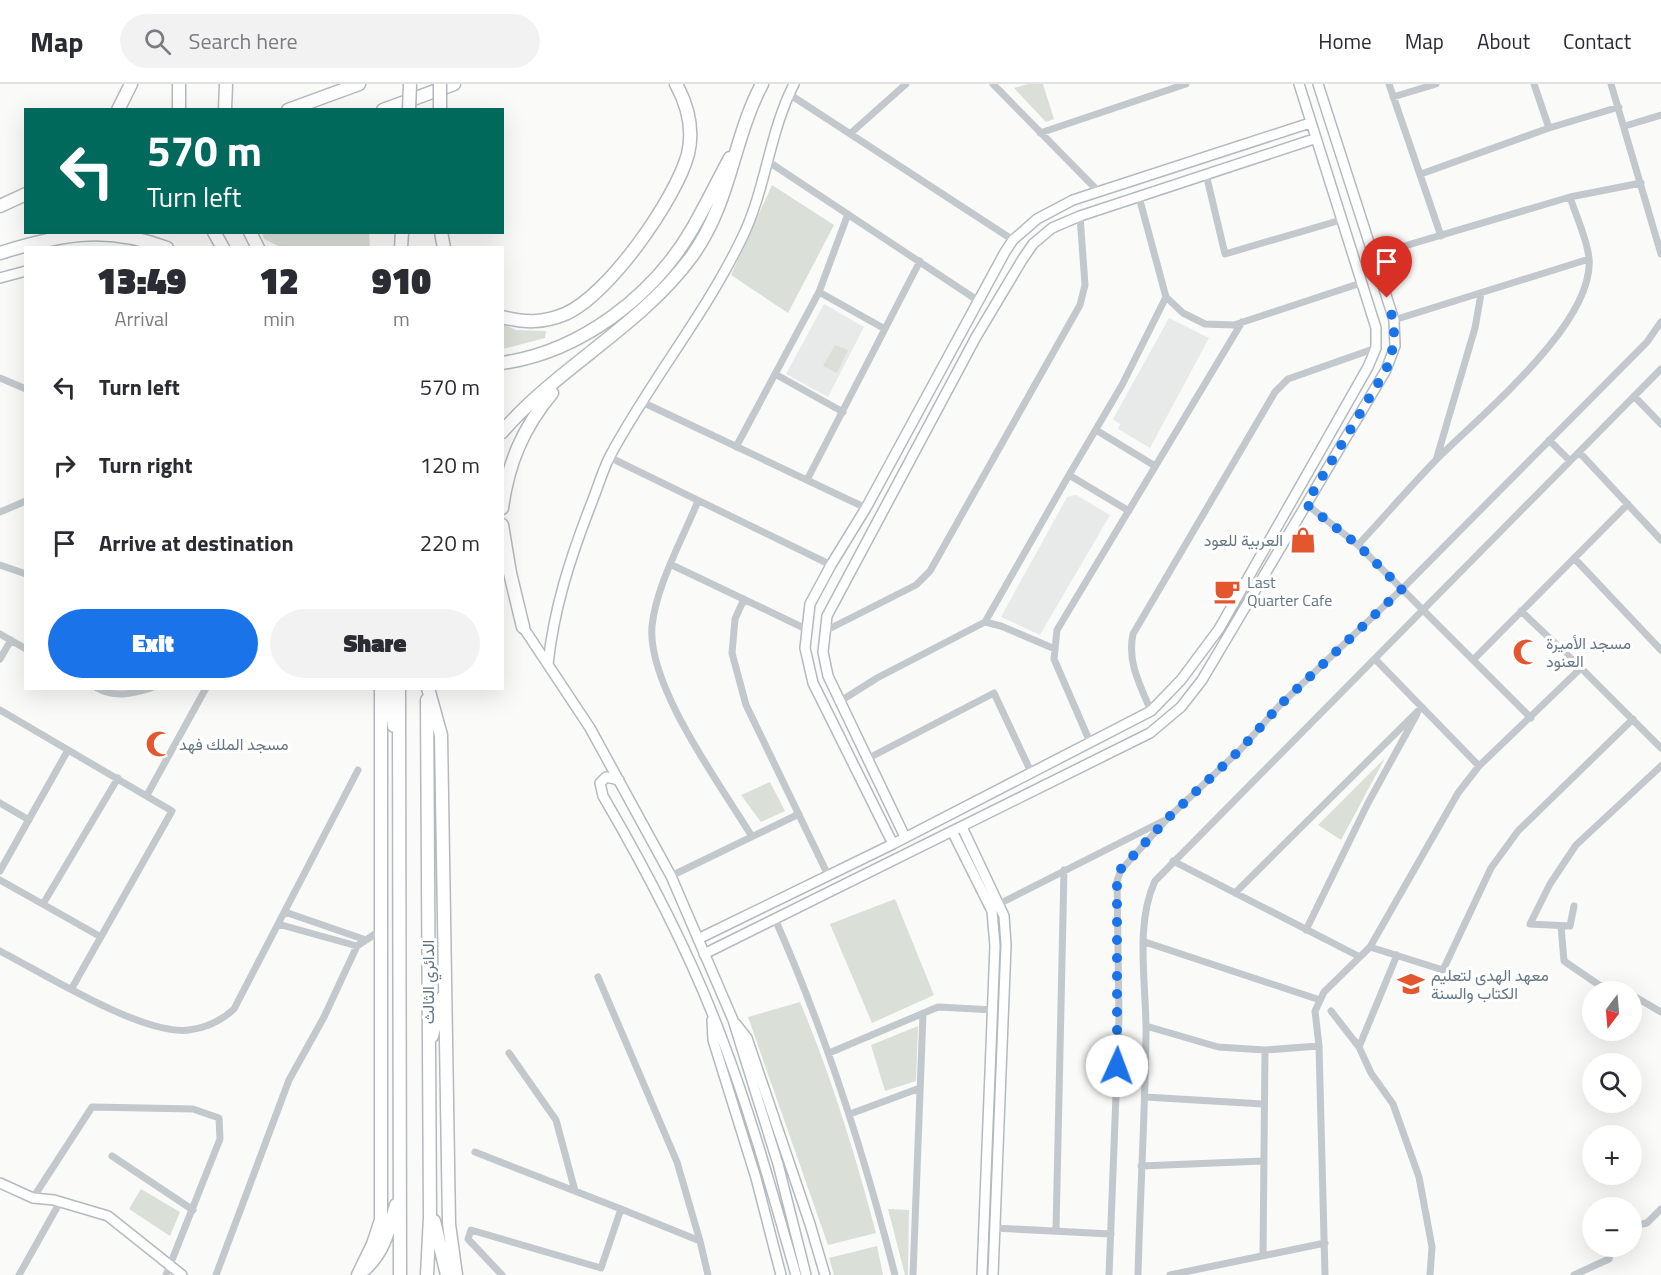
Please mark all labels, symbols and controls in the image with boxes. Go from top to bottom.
search box [120,14,540,68]
text: Map [30,20,84,63]
text: Search here [189,24,298,58]
icon: search [141,25,174,58]
text: Home [1318,25,1372,57]
text: Map [1405,25,1444,57]
text: About [1477,25,1530,57]
text: Contact [1563,25,1631,57]
text: 570 m [147,118,262,182]
icon: left [48,132,126,210]
text: Turn left [147,176,241,217]
pin [1361,236,1412,298]
icon: arrive [1370,245,1403,278]
text: 13:49 [97,253,186,308]
text: 12 [259,253,299,308]
text: 910 [372,253,431,308]
text: Arrival [115,303,169,334]
text: min [263,303,295,334]
text: m [393,303,410,334]
text: Turn left [99,370,180,404]
text: 570 m [420,370,480,404]
icon: left [48,371,81,404]
text: Turn right [99,448,193,482]
text: 120 m [420,448,480,482]
icon: right [48,449,81,482]
shop icon: العربية للعود [1288,525,1318,555]
text: Arrive at destination [99,526,294,560]
text: 220 m [420,526,480,560]
icon: arrive [48,527,81,560]
place label: العربية للعود [1204,528,1283,552]
place label: Last Quarter Cafe [1247,570,1332,612]
cafe icon: Last Quarter Cafe [1212,576,1242,606]
button: Exit [48,609,258,678]
button: Share [270,609,480,678]
place label: مسجد الأميرة العنود [1546,631,1631,673]
mosque icon: مسجد الأميرة العنود [1511,637,1541,667]
mosque icon: مسجد الملك فهد [144,729,174,759]
place label: مسجد الملك فهد [179,732,288,756]
street label: الدائري الثالث [416,940,442,1024]
place label: معهد الهدى لتعليم الكتاب والسنة [1431,963,1549,1005]
school or university icon: معهد الهدى لتعليم الكتاب والسنة [1396,969,1426,999]
north arrow [1582,981,1642,1041]
map controls [1582,981,1642,1257]
position arrow [1085,1034,1149,1098]
button: search [1582,1053,1642,1113]
button: + [1582,1125,1642,1185]
button: − [1582,1197,1642,1257]

